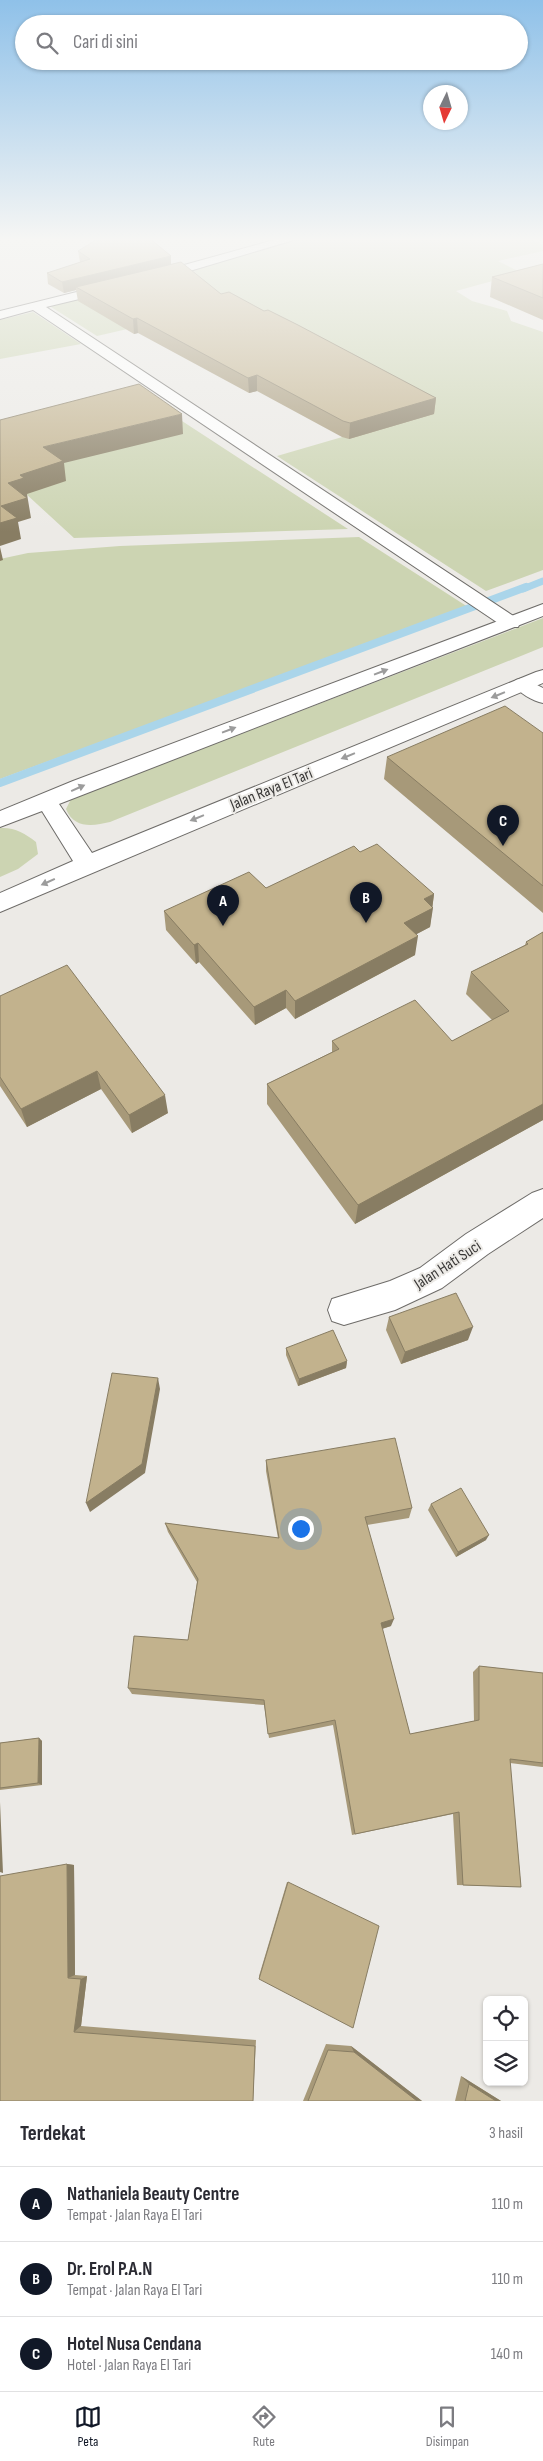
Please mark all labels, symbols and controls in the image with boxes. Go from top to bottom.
search box [15,15,528,70]
icon: search [33,29,61,57]
text: Cari di sini [73,31,138,54]
north arrow [423,85,468,130]
one-way arrow [374,668,389,676]
one-way arrow [491,691,505,699]
one-way arrow [222,726,237,734]
one-way arrow [341,753,355,761]
street label: Jalan Raya El Tari [227,764,316,815]
one-way arrow [71,784,85,792]
pin: C [487,805,519,846]
one-way arrow [190,815,205,823]
one-way arrow [41,878,55,886]
pin: B [350,882,382,923]
pin: A [207,885,239,926]
street label: Jalan Hati Suci [410,1237,485,1294]
your location [288,1516,314,1542]
map controls [483,1996,528,2086]
button: locate [483,1996,528,2041]
button: layers [483,2041,528,2086]
text: Terdekat [20,2121,86,2146]
text: 3 hasil [489,2124,523,2143]
text: Nathaniela Beauty Centre [67,2183,239,2206]
text: A [32,2195,40,2214]
text: 110 m [492,2195,523,2214]
text: Tempat · Jalan Raya El Tari [67,2206,202,2225]
text: Dr. Erol P.A.N [67,2258,152,2281]
text: B [32,2270,40,2289]
text: 110 m [492,2270,523,2289]
text: Tempat · Jalan Raya El Tari [67,2281,202,2300]
text: Hotel Nusa Cendana [67,2333,201,2356]
text: C [32,2345,40,2364]
text: 140 m [491,2345,523,2364]
text: Hotel · Jalan Raya El Tari [67,2356,191,2375]
tab: Peta [74,2403,102,2450]
tab: Rute [250,2403,278,2450]
tab: Disimpan [426,2403,469,2450]

